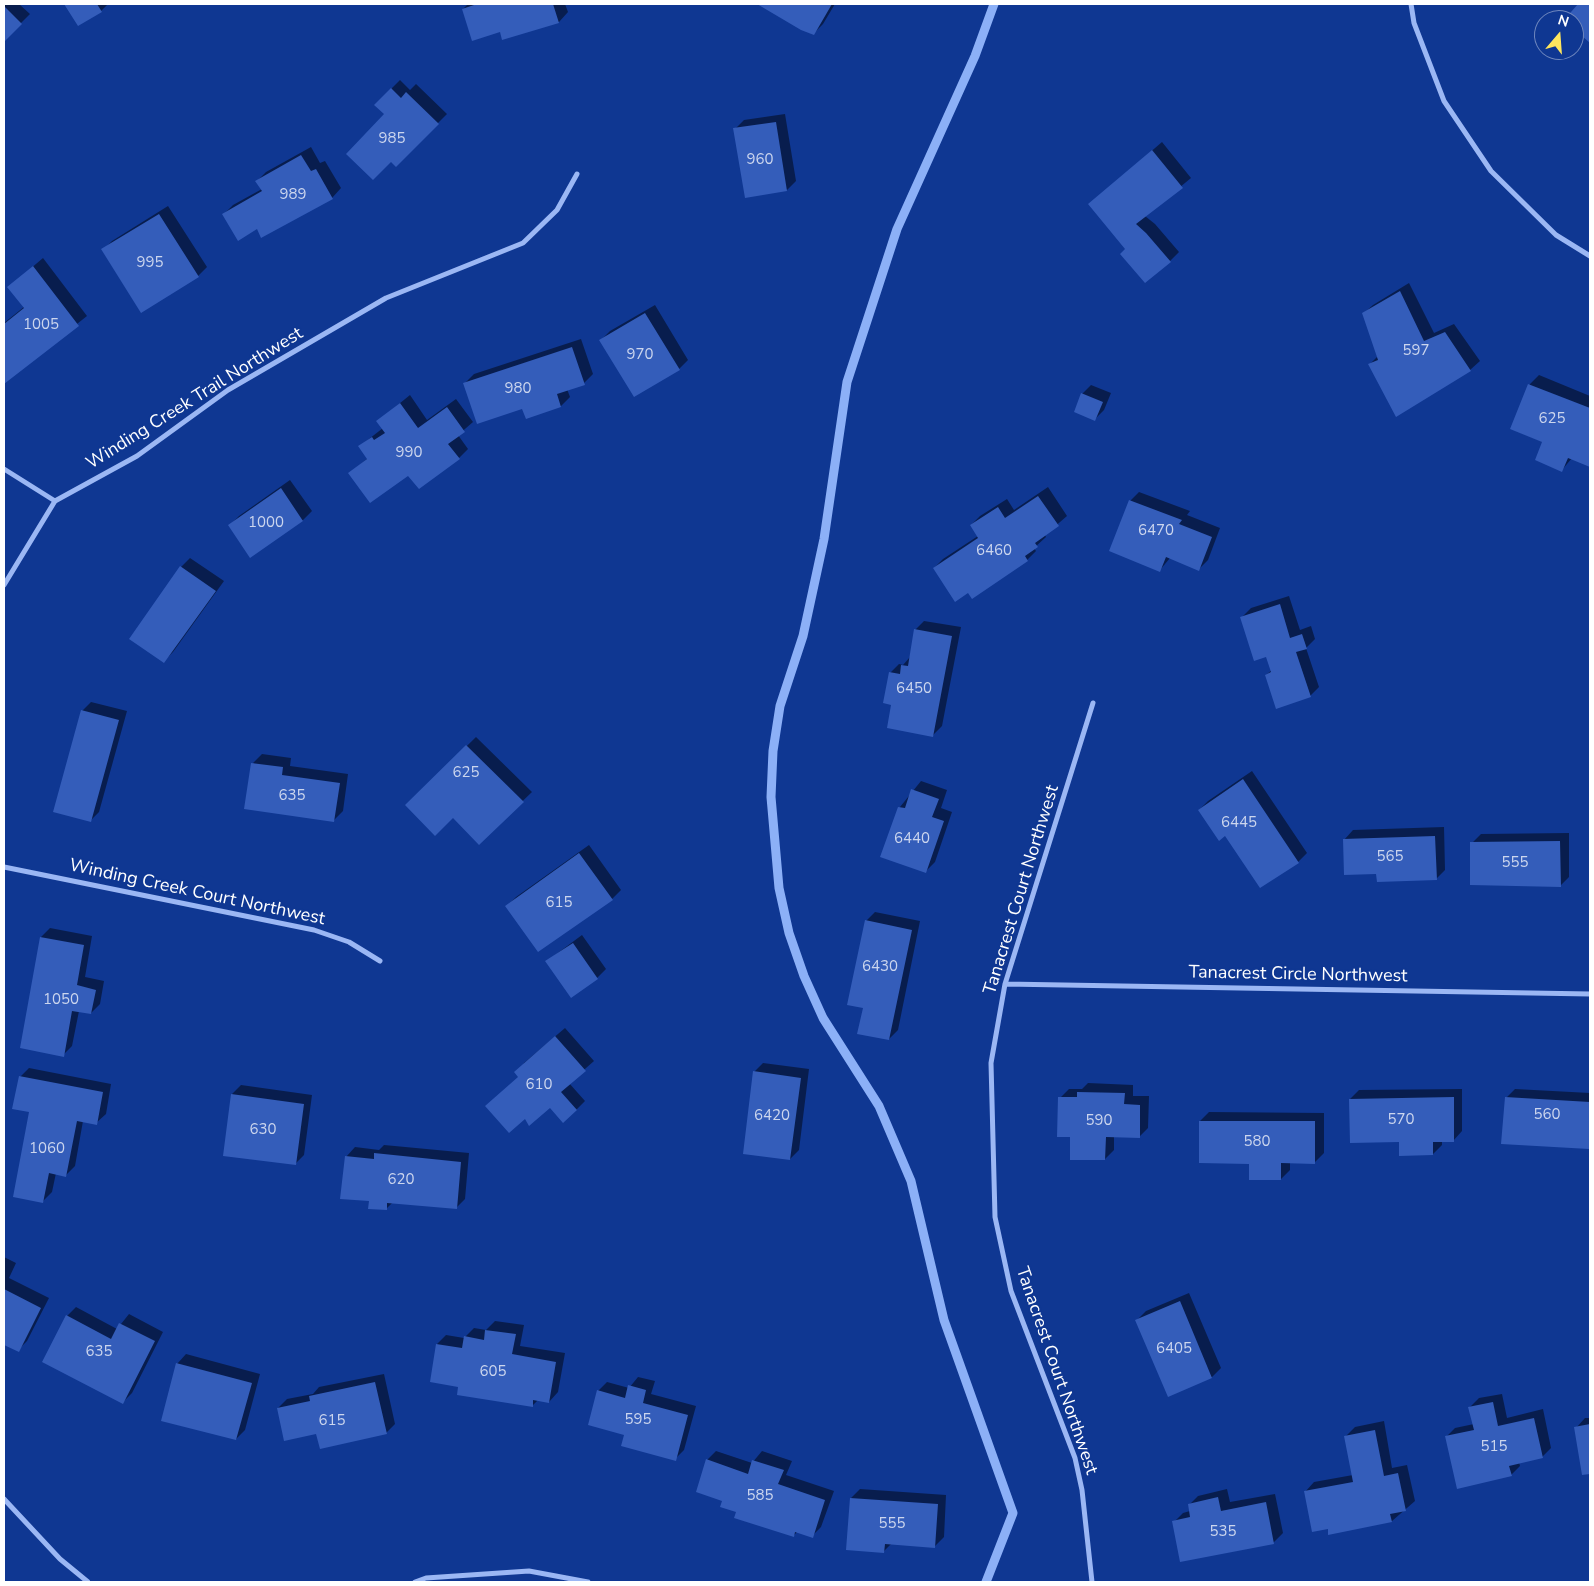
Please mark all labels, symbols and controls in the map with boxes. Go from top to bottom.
north arrow [1534,10,1584,60]
text: N [1556,11,1571,32]
house number: 985 [379,130,405,148]
house number: 960 [747,151,773,169]
house number: 989 [280,186,306,204]
house number: 995 [137,254,163,272]
house number: 1005 [23,316,59,334]
street label: Winding Creek Trail Northwest [83,323,307,475]
house number: 597 [1403,342,1429,360]
house number: 970 [627,346,653,364]
house number: 980 [505,380,531,398]
house number: 625 [1539,410,1565,428]
house number: 990 [396,444,422,462]
house number: 1000 [248,514,284,532]
house number: 6470 [1138,522,1174,540]
house number: 6460 [976,542,1012,560]
house number: 6450 [896,680,932,698]
house number: 625 [453,764,479,782]
street label: Tanacrest Court Northwest [980,783,1064,997]
house number: 635 [279,787,305,805]
house number: 6445 [1221,814,1257,832]
house number: 6440 [894,830,930,848]
house number: 565 [1377,848,1403,866]
house number: 555 [1502,854,1528,872]
street label: Winding Creek Court Northwest [67,855,327,931]
house number: 615 [546,894,572,912]
house number: 6430 [862,958,898,976]
street label: Tanacrest Circle Northwest [1188,962,1408,988]
house number: 1050 [43,991,79,1009]
house number: 610 [526,1076,552,1094]
house number: 560 [1534,1106,1560,1124]
house number: 6420 [754,1107,790,1125]
house number: 570 [1388,1111,1414,1129]
house number: 590 [1086,1112,1112,1130]
house number: 630 [250,1121,276,1139]
house number: 580 [1244,1133,1270,1151]
house number: 1060 [29,1140,65,1158]
house number: 620 [388,1171,414,1189]
street label: Tanacrest Court Northwest [1010,1264,1102,1478]
house number: 6405 [1156,1340,1192,1358]
house number: 635 [86,1343,112,1361]
house number: 605 [480,1363,506,1381]
house number: 595 [625,1411,651,1429]
house number: 615 [319,1412,345,1430]
house number: 515 [1481,1438,1507,1456]
house number: 585 [747,1487,773,1505]
house number: 555 [879,1515,905,1533]
house number: 535 [1210,1523,1236,1541]

